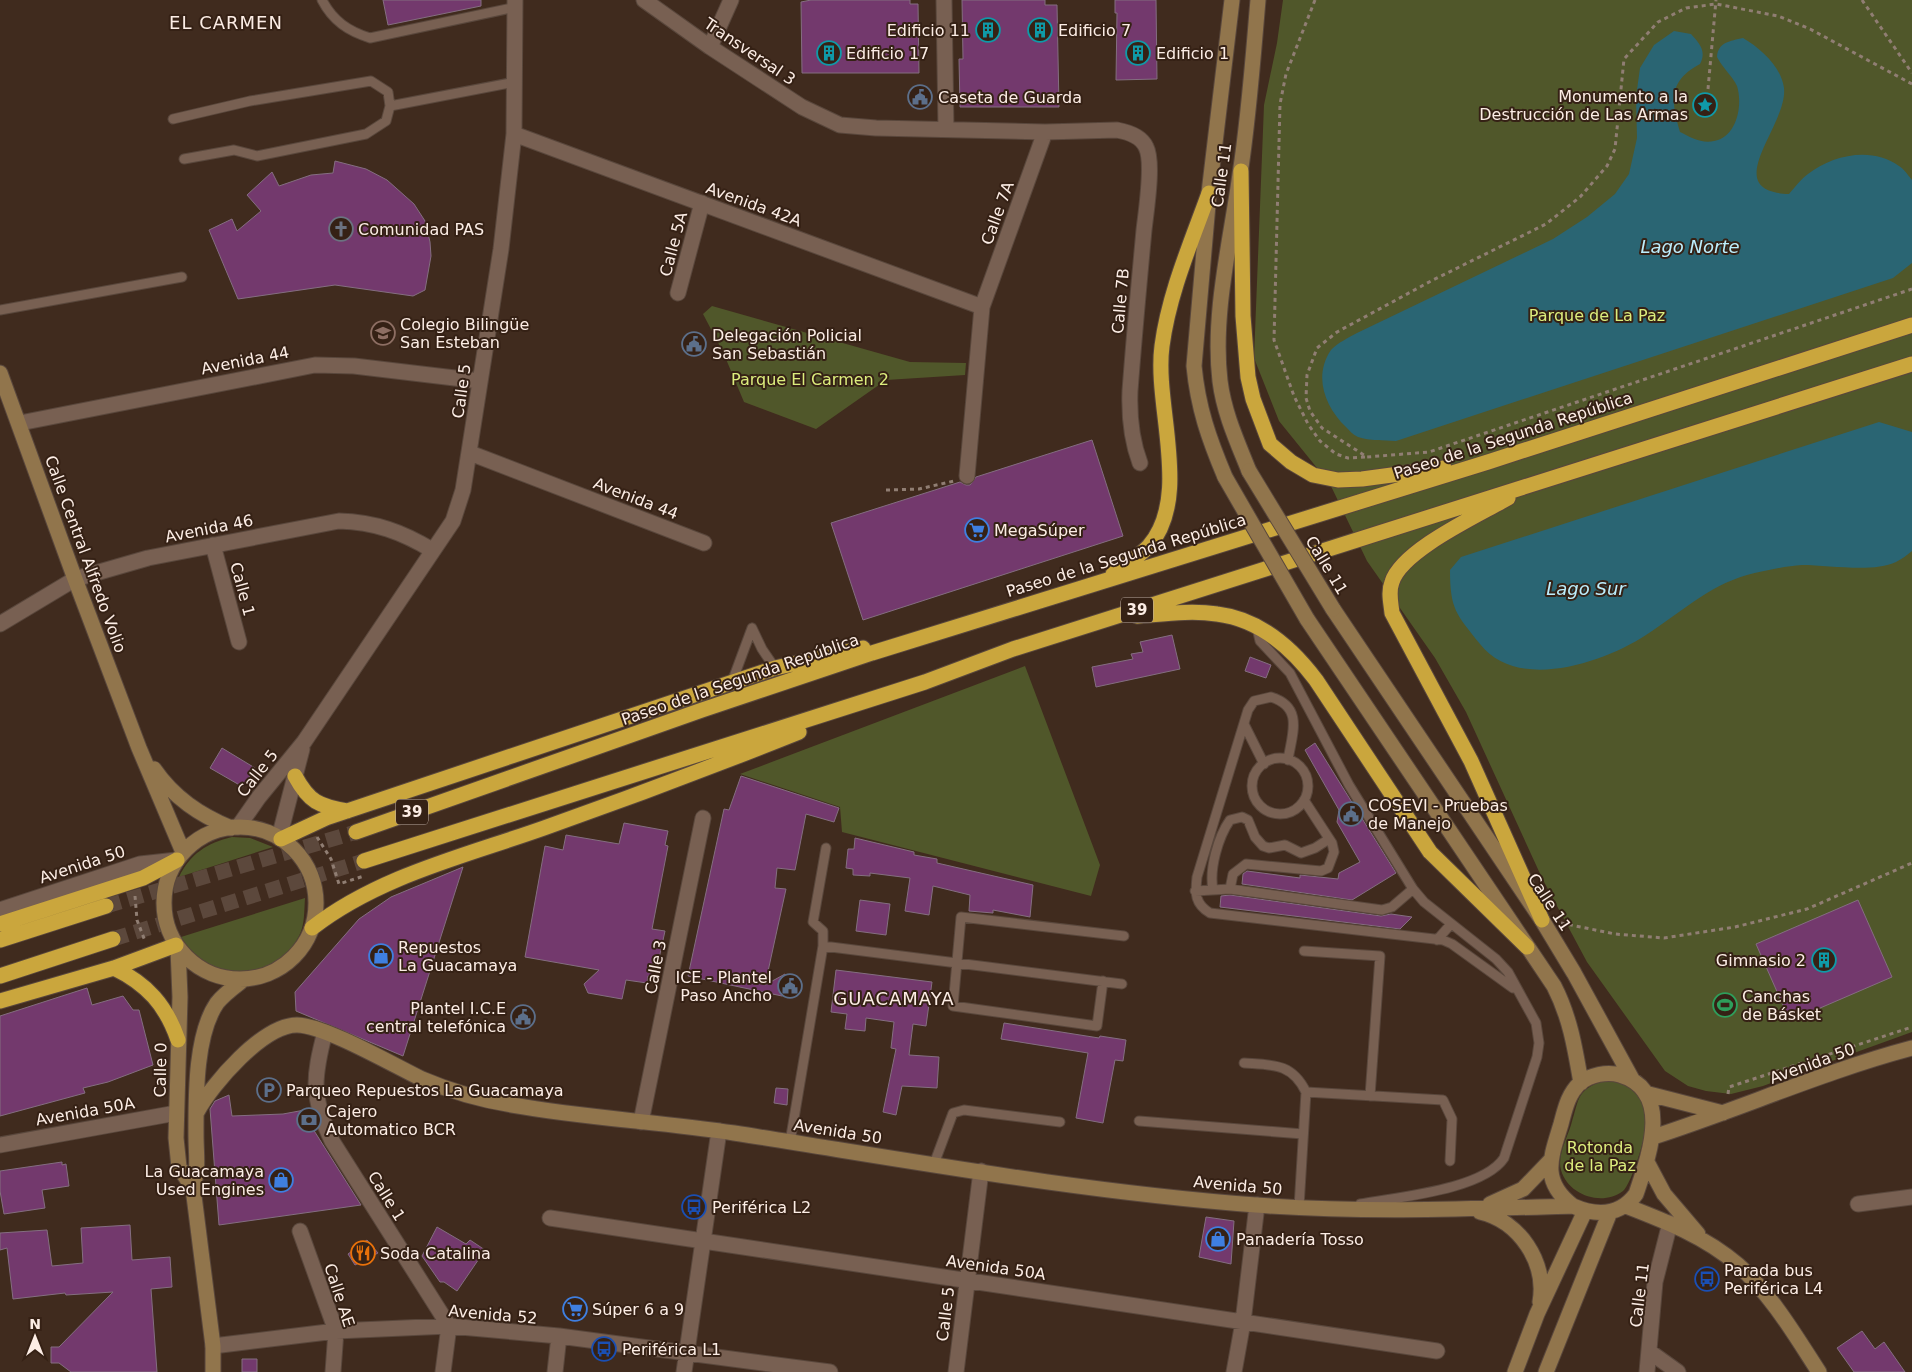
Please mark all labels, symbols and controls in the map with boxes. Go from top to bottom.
district label: EL CARMEN [169,12,283,33]
street label: Transversal 3 [700,13,799,89]
building icon: Edificio 11 [975,17,1001,43]
building icon: Edificio 7 [1027,17,1053,43]
place label: Edificio 11 [887,21,970,40]
place label: Edificio 7 [1058,21,1131,40]
building icon: Edificio 17 [816,40,842,66]
building icon: Edificio 1 [1125,40,1151,66]
place label: Edificio 17 [846,44,929,63]
place label: Edificio 1 [1156,44,1229,63]
public building icon: Caseta de Guarda [907,84,933,110]
place label: Monumento a la Destrucción de Las Armas [1479,87,1688,124]
place label: Caseta de Guarda [938,88,1082,107]
place icon: Monumento a la Destrucción de Las Armas [1692,92,1718,118]
street label: Calle 11 [1208,141,1235,209]
street label: Avenida 42A [703,178,804,231]
street label: Calle 7A [977,179,1018,247]
street label: Calle 5A [656,210,691,278]
church icon: Comunidad PAS [328,216,354,242]
place label: Comunidad PAS [358,220,484,239]
water label: Lago Norte [1640,236,1740,257]
street label: Calle 7B [1108,267,1133,335]
park label: Parque de La Paz [1529,306,1665,325]
place label: Colegio Bilingüe San Esteban [400,315,529,352]
school or university icon: Colegio Bilingüe San Esteban [370,320,396,346]
place label: Delegación Policial San Sebastián [712,326,862,363]
public building icon: Delegación Policial San Sebastián [681,331,707,357]
street label: Avenida 44 [199,343,291,378]
street label: Calle 5 [448,363,475,420]
park label: Parque El Carmen 2 [731,370,889,389]
street label: Paseo de la Segunda República [1391,388,1635,483]
street label: Calle Central Alfredo Volio [41,453,130,655]
street label: Avenida 44 [591,474,681,523]
street label: Paseo de la Segunda República [1004,510,1248,601]
street label: Avenida 46 [163,511,255,546]
supermarket icon: MegaSúper [964,517,990,543]
place label: MegaSúper [994,521,1085,540]
street label: Calle 11 [1302,532,1351,598]
street label: Calle 1 [226,560,259,618]
water label: Lago Sur [1546,578,1627,599]
road number: 39 [1121,598,1153,622]
street label: Paseo de la Segunda República [619,630,861,729]
street label: Calle 5 [233,746,282,801]
place label: COSEVI - Pruebas de Manejo [1368,796,1508,833]
road number: 39 [396,800,428,824]
public building icon: COSEVI - Pruebas de Manejo [1338,801,1364,827]
street label: Avenida 50 [37,842,128,887]
street label: Calle 11 [1524,870,1575,935]
place label: Repuestos La Guacamaya [398,938,517,975]
street label: Calle 3 [641,938,670,996]
shop icon: Repuestos La Guacamaya [368,943,394,969]
building icon: Gimnasio 2 [1811,947,1837,973]
place label: Gimnasio 2 [1716,951,1806,970]
place label: ICE - Plantel Paso Ancho [675,968,772,1005]
public building icon: ICE - Plantel Paso Ancho [777,973,803,999]
place label: Canchas de Básket [1742,987,1821,1024]
district label: GUACAMAYA [833,988,955,1009]
sports icon: Canchas de Básket [1712,992,1738,1018]
place label: Plantel I.C.E central telefónica [366,999,506,1036]
public building icon: Plantel I.C.E central telefónica [510,1004,536,1030]
street label: Avenida 50 [1767,1039,1857,1088]
street label: Calle 0 [151,1042,170,1098]
parking icon: Parqueo Repuestos La Guacamaya [256,1077,282,1103]
place label: Parqueo Repuestos La Guacamaya [286,1081,564,1100]
street label: Avenida 50A [34,1093,136,1130]
place label: Cajero Automatico BCR [326,1102,456,1139]
bank icon: Cajero Automatico BCR [296,1107,322,1133]
street label: Avenida 50 [792,1115,884,1148]
park label: Rotonda de la Paz [1564,1138,1636,1175]
place label: La Guacamaya Used Engines [145,1162,264,1199]
shop icon: La Guacamaya Used Engines [268,1167,294,1193]
street label: Calle 1 [364,1168,409,1225]
street label: Avenida 50 [1193,1172,1283,1199]
bus stop icon: Periférica L2 [681,1194,707,1220]
place label: Periférica L2 [712,1198,811,1217]
shop icon: Panadería Tosso [1205,1226,1231,1252]
place label: Panadería Tosso [1236,1230,1364,1249]
restaurant icon: Soda Catalina [350,1240,376,1266]
place label: Soda Catalina [380,1244,491,1263]
street label: Avenida 50A [945,1251,1047,1284]
street label: Calle AE [320,1261,359,1329]
place label: Parada bus Periférica L4 [1724,1261,1823,1298]
street label: Calle 11 [1626,1262,1653,1329]
bus stop icon: Parada bus Periférica L4 [1694,1266,1720,1292]
street label: Calle 5 [933,1286,958,1343]
supermarket icon: Súper 6 a 9 [562,1296,588,1322]
place label: Súper 6 a 9 [592,1300,684,1319]
street label: Avenida 52 [448,1301,538,1328]
north arrow [10,1312,60,1362]
text: N [29,1316,41,1332]
bus stop icon: Periférica L1 [591,1336,617,1362]
place label: Periférica L1 [622,1340,721,1359]

